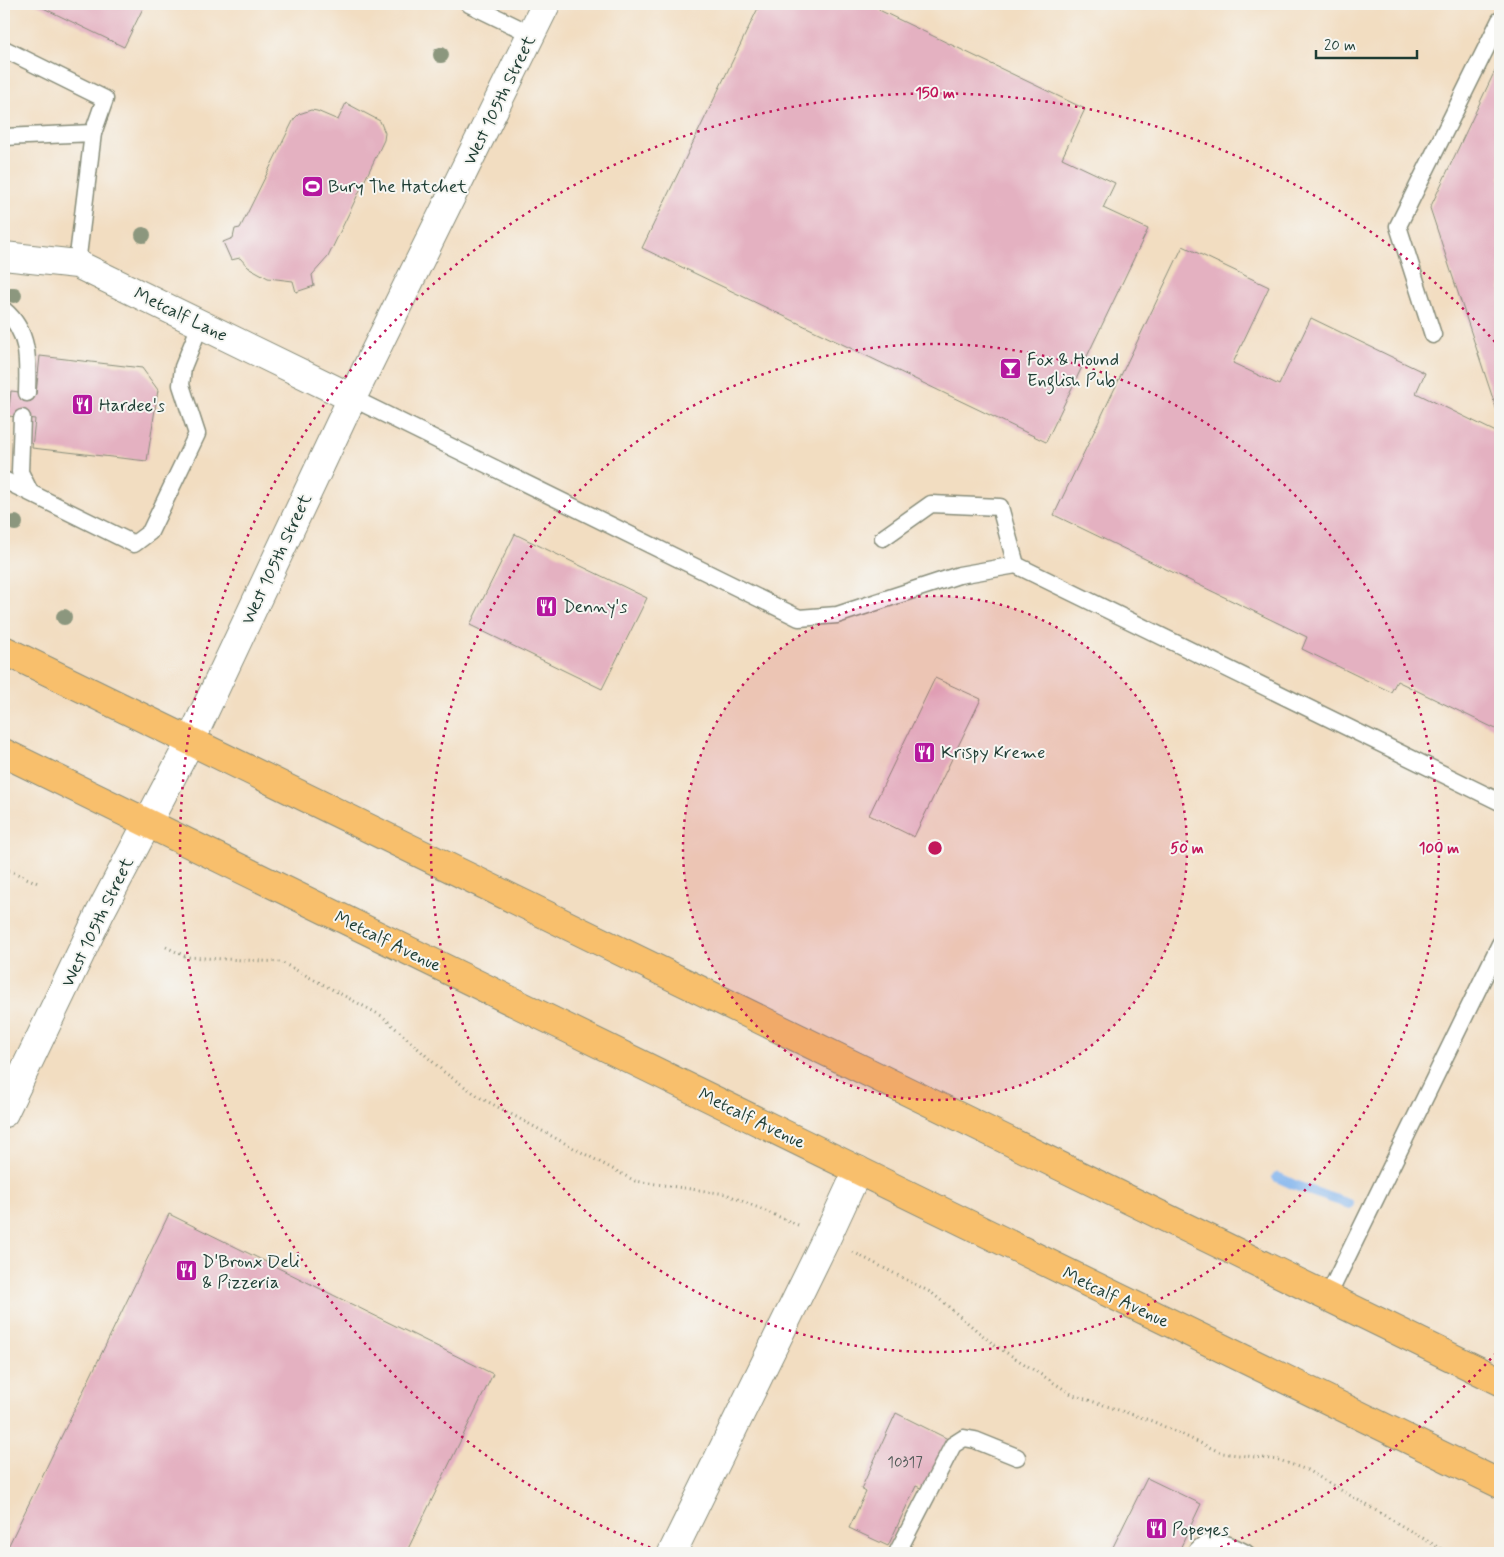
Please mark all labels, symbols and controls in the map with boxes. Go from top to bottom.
scale bar [1316,28,1418,60]
street label: West 105th Street [458,31,542,169]
text: 20 m [1324,36,1356,56]
text: 150 m [915,84,955,104]
sports icon: Bury The Hatchet [300,174,324,198]
place label: Bury The Hatchet [328,175,468,199]
street label: Metcalf Lane [130,282,231,348]
place label: Fox & Hound English Pub [1027,348,1119,395]
bar icon: Fox & Hound English Pub [999,357,1023,381]
restaurant icon: Hardee's [71,393,95,417]
place label: Hardee's [99,394,165,418]
street label: West 105th Street [236,490,318,629]
restaurant icon: Denny's [535,594,559,618]
place label: Denny's [563,595,628,619]
restaurant icon: Krispy Kreme [913,740,937,764]
place label: Krispy Kreme [941,741,1045,765]
centre of rings [926,839,944,857]
text: 50 m [1170,839,1204,859]
text: 100 m [1419,839,1459,859]
street label: West 105th Street [56,853,140,991]
street label: Metcalf Avenue [330,906,445,978]
street label: Metcalf Avenue [694,1083,809,1155]
place label: D'Bronx Deli & Pizzeria [202,1250,300,1295]
restaurant icon: D'Bronx Deli & Pizzeria [174,1259,198,1283]
street label: Metcalf Avenue [1058,1262,1173,1334]
house number: 10317 [887,1453,923,1473]
restaurant icon: Popeyes [1144,1517,1168,1541]
place label: Popeyes [1172,1518,1229,1542]

